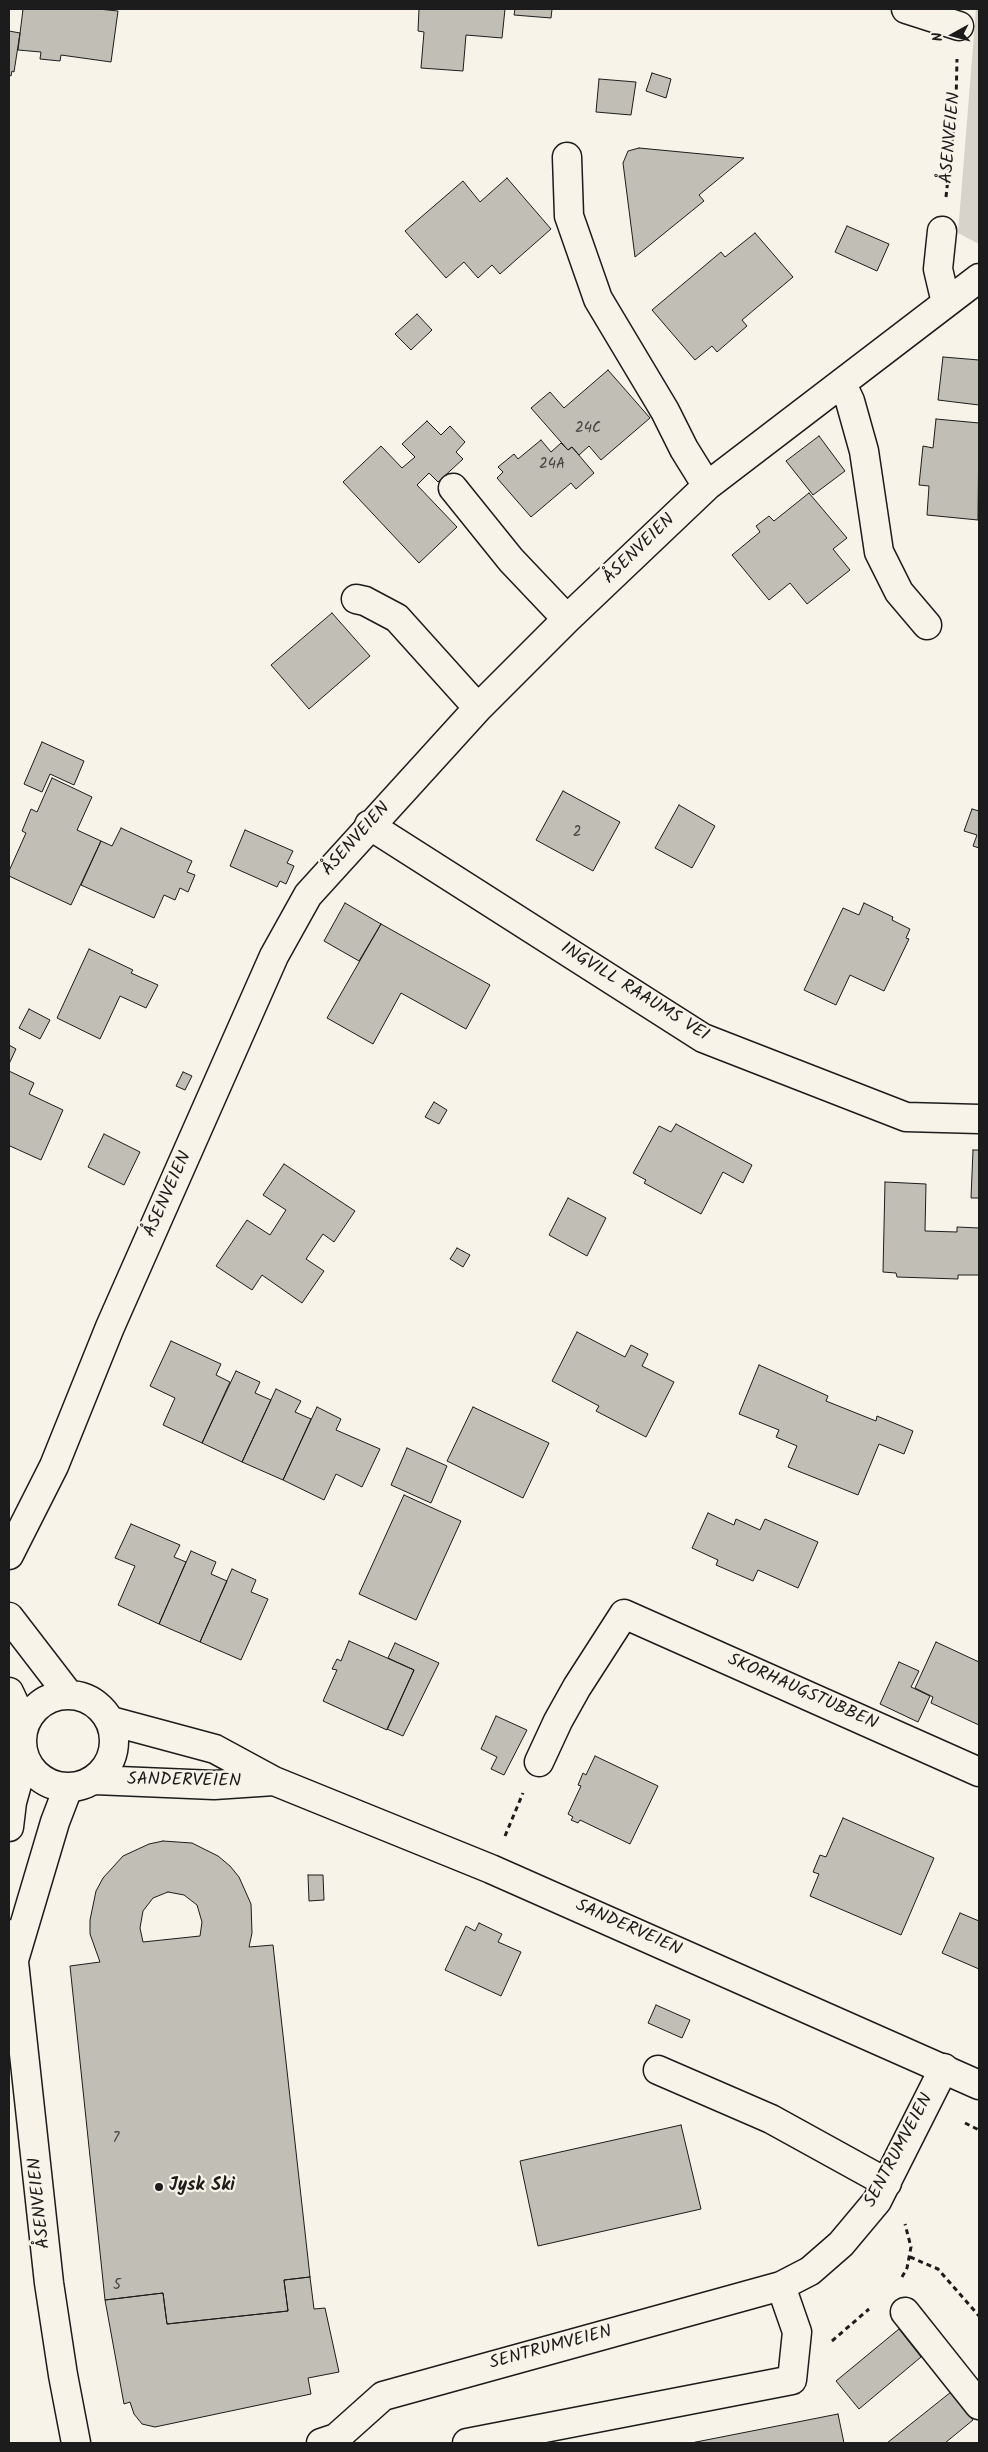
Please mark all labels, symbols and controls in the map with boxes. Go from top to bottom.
north arrow [928,10,978,60]
text: N [927,31,950,43]
street label: ÅSENVEIEN [937,91,967,185]
house number: 24C [575,420,601,438]
house number: 24A [539,456,565,474]
street label: ÅSENVEIEN [600,510,680,590]
street label: ÅSENVEIEN [318,799,396,881]
house number: 2 [573,824,581,842]
street label: INGVILL RAAUMS VEI [556,939,712,1047]
street label: ÅSENVEIEN [141,1149,197,1241]
street label: SKORHAUGSTUBBEN [724,1650,880,1736]
street label: SANDERVEIEN [127,1770,241,1794]
street label: SANDERVEIEN [572,1896,684,1962]
street label: SENTRUMVEIEN [861,2090,939,2212]
house number: 7 [113,2130,119,2148]
street label: ÅSENVEIEN [25,2156,57,2250]
place label: Jysk Ski [169,2176,235,2198]
marker: Jysk Ski [153,2181,165,2193]
house number: 5 [113,2277,121,2295]
street label: SENTRUMVEIEN [487,2322,615,2376]

